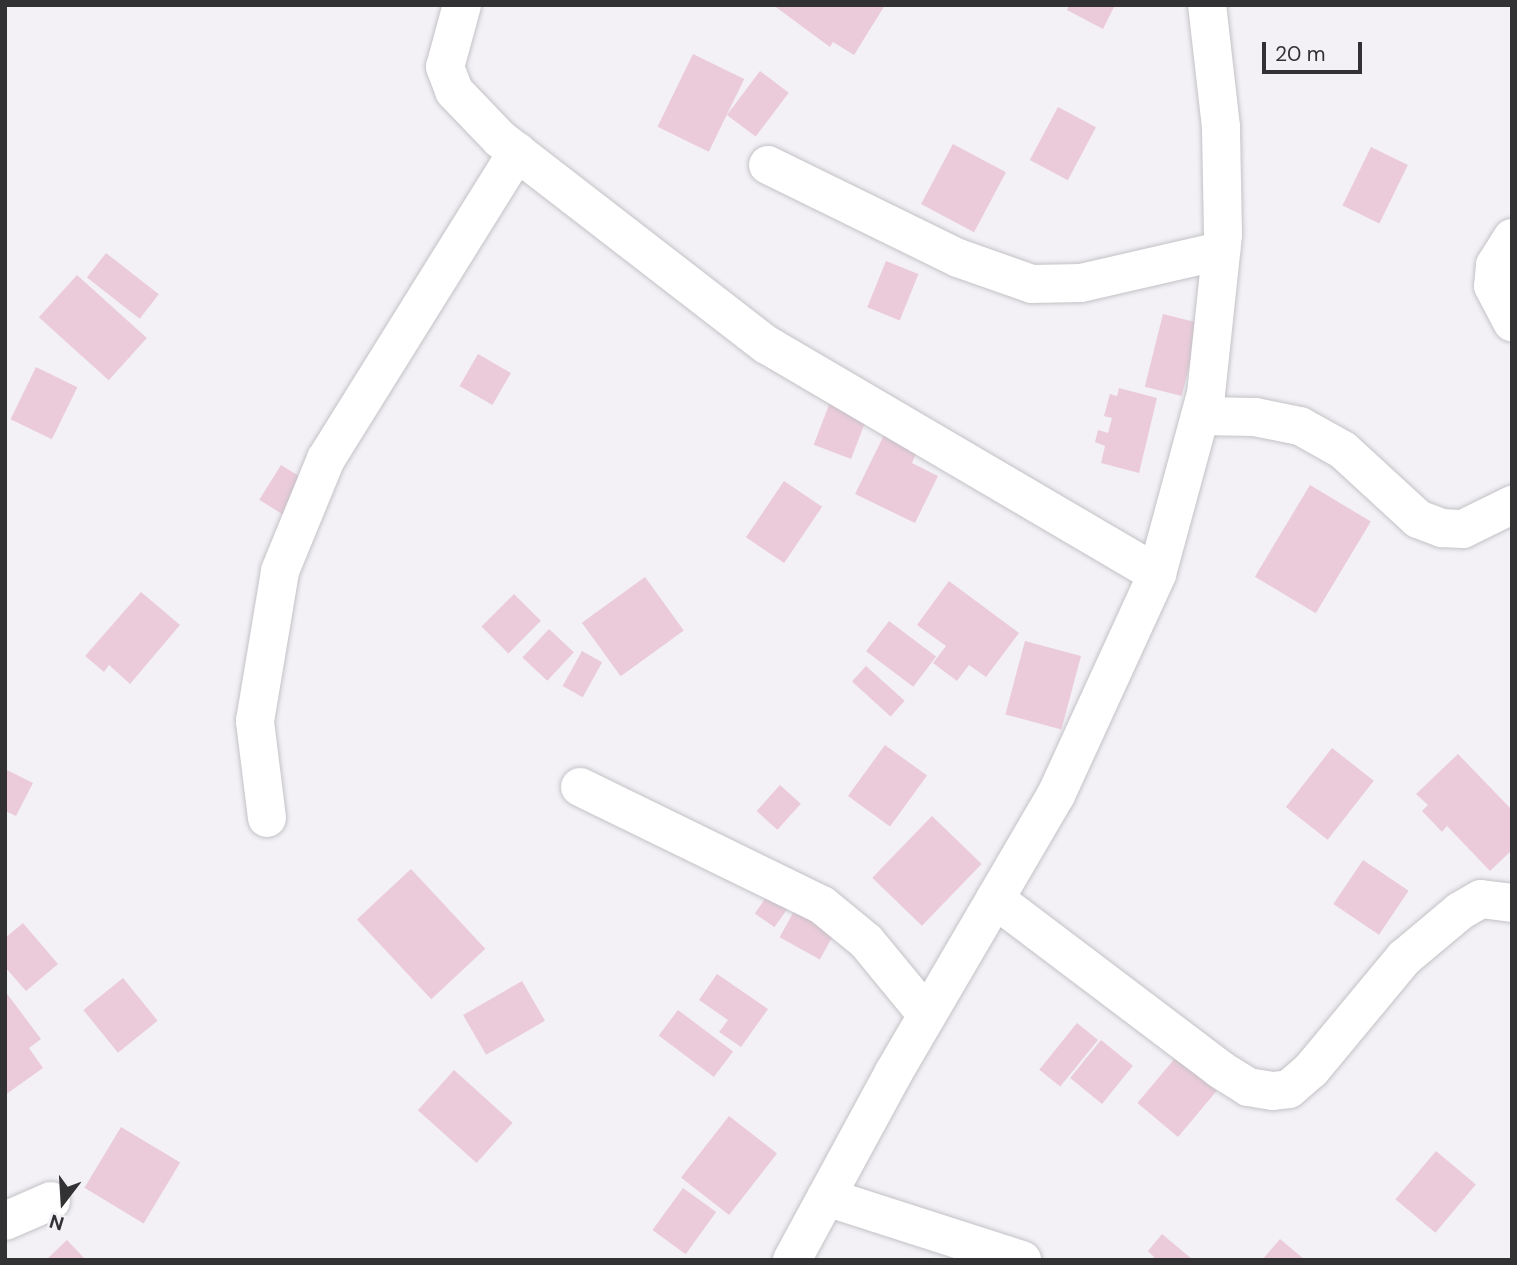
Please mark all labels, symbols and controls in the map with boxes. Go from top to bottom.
scale bar [1265,28,1365,72]
text: 20 m [1275,40,1326,68]
north arrow [28,1167,98,1237]
text: N [46,1209,67,1237]

